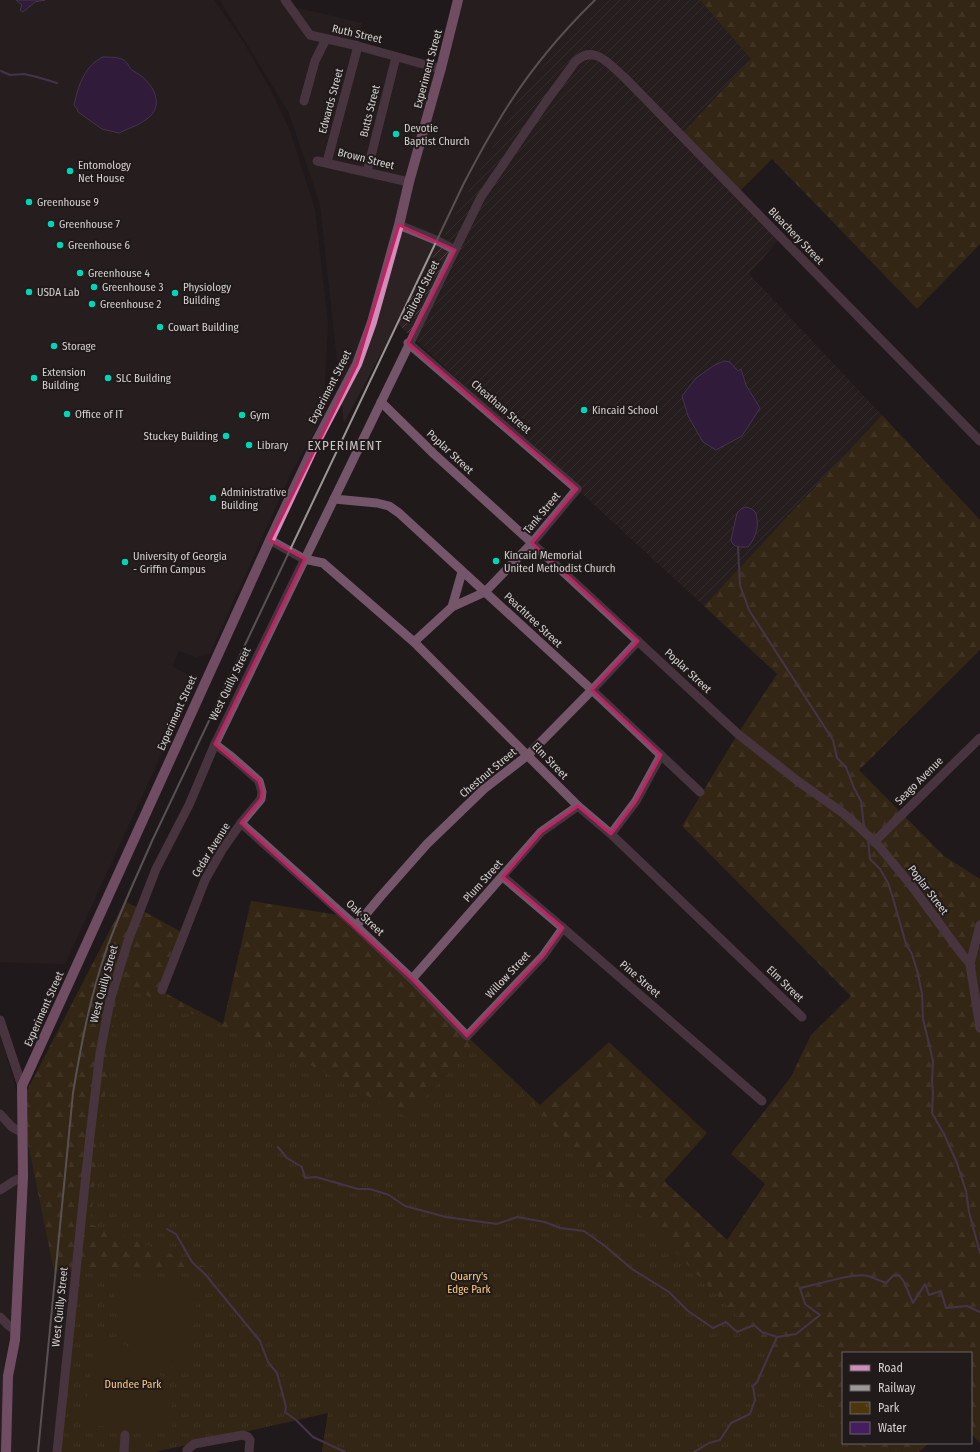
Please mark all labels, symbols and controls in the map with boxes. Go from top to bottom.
street label: Ruth Street [331,22,384,46]
street label: Experiment Street [411,28,445,110]
street label: Edwards Street [316,67,346,135]
street label: Butts Street [357,83,383,138]
place label: Devotie Baptist Church [404,122,470,148]
marker: Devotie Baptist Church [391,129,401,139]
street label: Brown Street [336,146,396,172]
place label: Entomology Net House [78,159,131,185]
marker: Entomology Net House [65,166,75,176]
place label: Greenhouse 9 [37,196,99,209]
marker: Greenhouse 9 [24,197,34,207]
street label: Bleachery Street [766,205,827,267]
place label: Greenhouse 7 [59,218,121,231]
marker: Greenhouse 7 [46,219,56,229]
place label: Greenhouse 6 [68,239,131,252]
marker: Greenhouse 6 [55,240,65,250]
street label: Railroad Street [400,258,442,324]
place label: Greenhouse 4 [88,267,151,280]
marker: Greenhouse 4 [75,268,85,278]
place label: Greenhouse 3 [102,281,164,294]
place label: Physiology Building [183,281,231,307]
marker: Greenhouse 3 [89,282,99,292]
place label: USDA Lab [37,286,80,299]
marker: USDA Lab [24,287,34,297]
marker: Physiology Building [170,288,180,298]
place label: Greenhouse 2 [100,298,162,311]
marker: Greenhouse 2 [87,299,97,309]
place label: Cowart Building [168,321,239,334]
marker: Cowart Building [155,322,165,332]
place label: Storage [62,340,96,353]
marker: Storage [49,341,59,351]
street label: Experiment Street [306,348,354,426]
place label: Extension Building [42,366,86,392]
place label: SLC Building [116,372,172,385]
marker: Extension Building [29,373,39,383]
marker: SLC Building [103,373,113,383]
street label: Cheatham Street [468,378,534,437]
place label: Kincaid School [592,404,658,417]
marker: Kincaid School [579,405,589,415]
place label: Office of IT [75,408,124,421]
marker: Office of IT [62,409,72,419]
place label: Gym [250,409,270,422]
marker: Gym [237,410,247,420]
street label: Poplar Street [424,427,476,477]
place label: Stuckey Building [144,430,219,443]
marker: Stuckey Building [221,431,231,441]
district label: EXPERIMENT [307,438,383,453]
place label: Library [257,439,288,452]
marker: Library [244,440,254,450]
place label: Administrative Building [221,486,286,512]
street label: Tank Street [521,489,563,537]
marker: Administrative Building [208,493,218,503]
place label: Kincaid Memorial United Methodist Church [504,549,615,575]
place label: University of Georgia - Griffin Campus [133,550,227,576]
marker: Kincaid Memorial United Methodist Church [491,556,501,566]
marker: University of Georgia - Griffin Campus [120,557,130,567]
street label: Peachtree Street [501,590,565,650]
street label: West Quilly Street [207,645,254,723]
street label: Poplar Street [662,646,714,696]
street label: Experiment Street [155,673,200,753]
street label: Elm Street [529,740,571,782]
street label: Chestnut Street [457,745,519,800]
street label: Seago Avenue [892,754,946,808]
street label: Cedar Avenue [189,820,233,880]
street label: Plum Street [461,857,506,905]
street label: Poplar Street [905,863,951,918]
street label: Oak Street [343,897,387,939]
street label: West Quilly Street [87,943,121,1024]
street label: Willow Street [483,949,533,1001]
street label: Pine Street [617,958,663,1000]
street label: Elm Street [764,963,806,1005]
street label: Experiment Street [22,969,67,1049]
street label: West Quilly Street [49,1266,71,1348]
park label: Quarry's Edge Park [447,1270,492,1296]
legend [842,1352,972,1444]
text: Road [878,1361,903,1375]
park label: Dundee Park [105,1378,162,1391]
text: Railway [878,1381,916,1395]
text: Park [878,1401,900,1415]
text: Water [878,1421,907,1435]

